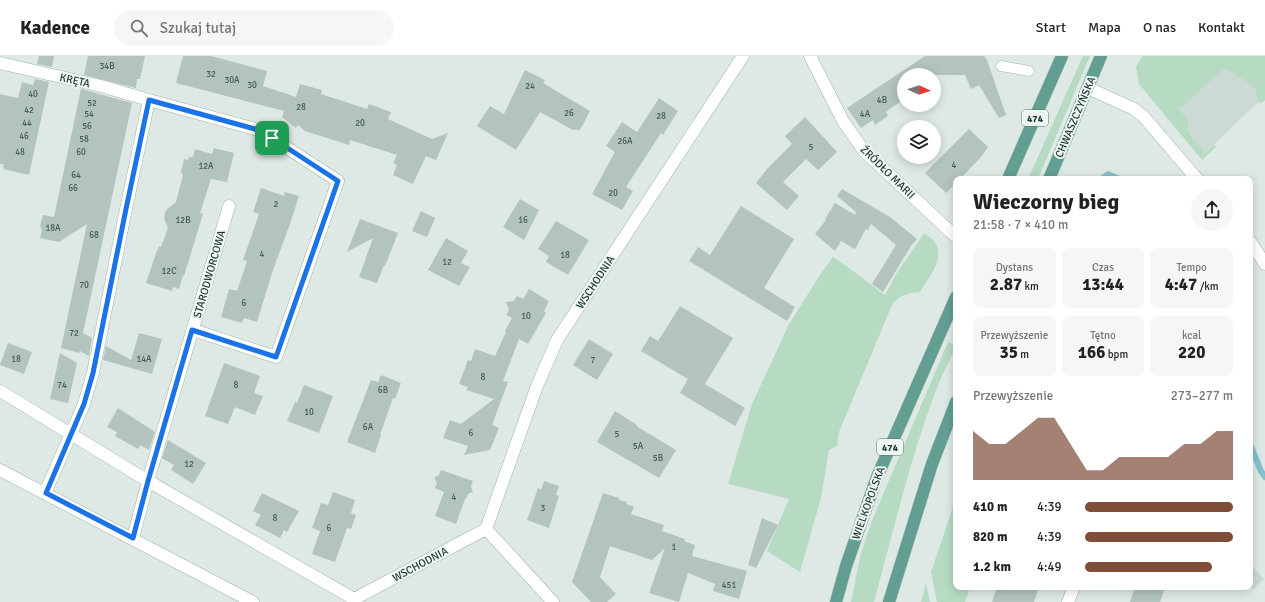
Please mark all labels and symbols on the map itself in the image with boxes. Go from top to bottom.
house number: 34B [99,61,115,72]
north arrow [897,68,941,112]
house number: 32 [206,69,216,80]
street label: KRĘTA [58,71,92,90]
street label: CHWASZCZYŃSKA [1052,74,1099,160]
house number: 30A [224,75,240,86]
house number: 30 [247,80,257,91]
house number: 24 [525,81,535,92]
house number: 40 [28,89,38,100]
house number: 4B [877,95,887,106]
house number: 52 [87,98,97,109]
house number: 28 [296,102,306,113]
house number: 42 [24,105,34,116]
house number: 26 [564,108,574,119]
house number: 54 [84,109,94,120]
house number: 4A [860,109,871,120]
road number: 474 [1022,110,1048,126]
house number: 28 [656,111,666,122]
house number: 44 [22,118,32,129]
house number: 20 [355,118,365,129]
house number: 56 [82,121,92,132]
pin [255,121,289,155]
house number: 46 [19,131,29,142]
house number: 58 [79,134,89,145]
house number: 26A [617,136,633,147]
house number: 5 [809,142,814,153]
street label: ŹRÓDŁO MARII [858,142,918,202]
house number: 48 [15,147,25,158]
house number: 60 [76,147,86,158]
house number: 4 [952,160,957,171]
house number: 12A [198,161,214,172]
house number: 64 [71,170,81,181]
house number: 66 [68,183,78,194]
house number: 20 [608,188,618,199]
house number: 2 [274,199,279,210]
house number: 12B [175,215,191,226]
house number: 16 [518,215,528,226]
house number: 18A [45,223,61,234]
street label: STARODWORCOWA [191,229,228,319]
house number: 68 [89,230,99,241]
house number: 4 [260,249,265,260]
house number: 18 [560,250,570,261]
street label: WSCHODNIA [573,253,618,311]
house number: 12 [442,257,452,268]
house number: 12C [161,266,177,277]
house number: 70 [79,280,89,291]
house number: 6 [242,298,247,309]
house number: 10 [521,311,531,322]
house number: 72 [69,328,79,339]
house number: 18 [11,354,21,365]
house number: 14A [136,354,152,365]
house number: 7 [591,355,596,366]
house number: 8 [481,372,486,383]
house number: 74 [57,380,67,391]
house number: 8 [234,380,239,391]
house number: 6B [378,385,388,396]
house number: 10 [304,407,314,418]
house number: 6A [363,422,374,433]
house number: 6 [469,428,474,439]
house number: 5 [615,429,620,440]
road number: 474 [877,439,903,455]
house number: 5A [633,441,644,452]
house number: 5B [653,453,663,464]
house number: 12 [184,459,194,470]
street label: WIELKOPOLSKA [849,465,888,541]
house number: 4 [452,492,457,503]
house number: 3 [541,503,546,514]
house number: 8 [273,513,278,524]
house number: 6 [327,523,332,534]
house number: 1 [672,542,677,553]
street label: WSCHODNIA [390,544,451,585]
house number: 451 [722,580,736,591]

